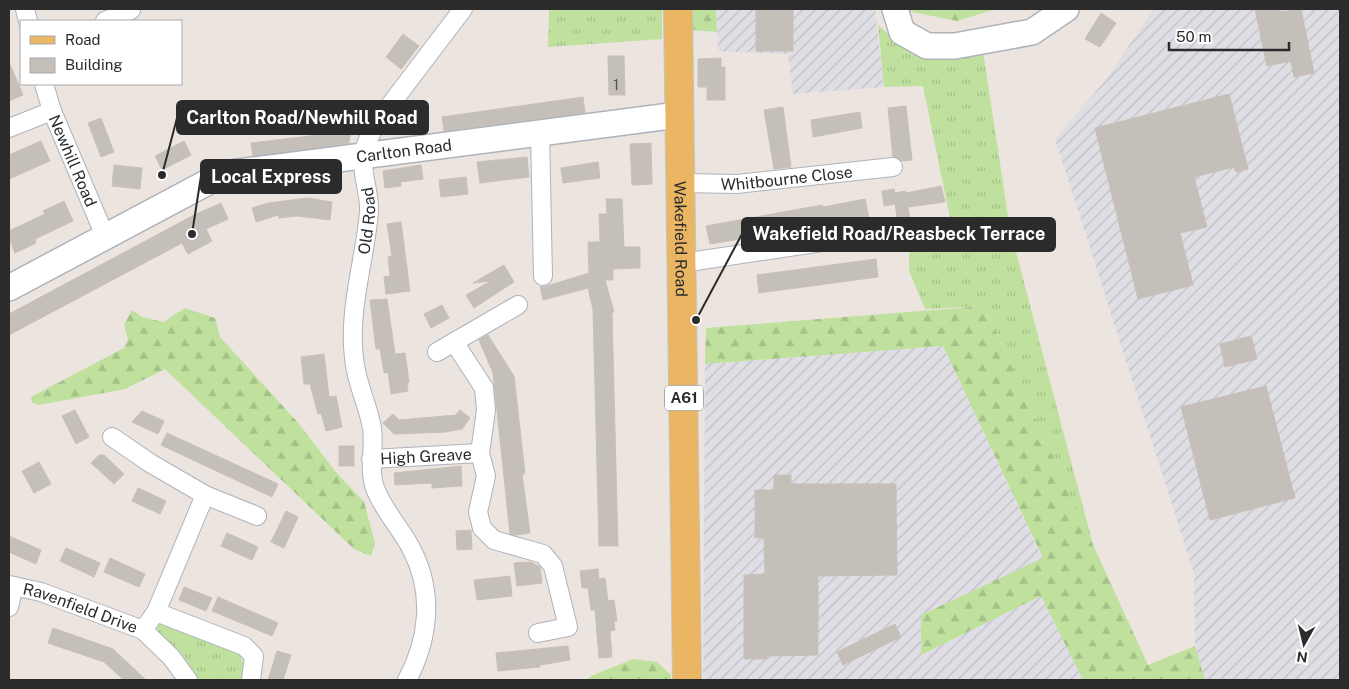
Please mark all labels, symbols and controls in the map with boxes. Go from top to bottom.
legend [20,20,182,85]
scale bar [1169,20,1289,52]
text: 50 m [1176,28,1211,45]
text: Road [65,31,101,48]
text: Building [65,56,123,73]
house number: 1 [613,77,619,93]
callout: Carlton Road/Newhill Road [177,101,428,134]
text: Carlton Road/Newhill Road [186,107,418,128]
street label: Newhill Road [45,112,100,210]
street label: Carlton Road [355,135,453,167]
callout: Local Express [201,160,341,193]
street label: Whitbourne Close [720,162,854,194]
text: Local Express [211,166,331,187]
street label: Wakefield Road [670,181,691,297]
street label: Old Road [354,186,379,256]
callout: Wakefield Road/Reasbeck Terrace [742,218,1055,251]
text: Wakefield Road/Reasbeck Terrace [753,223,1045,244]
road number: A61 [665,386,703,410]
street label: High Greave [380,444,472,468]
street label: Ravenfield Drive [21,579,140,637]
north arrow [1279,619,1329,669]
text: N [1296,648,1309,666]

